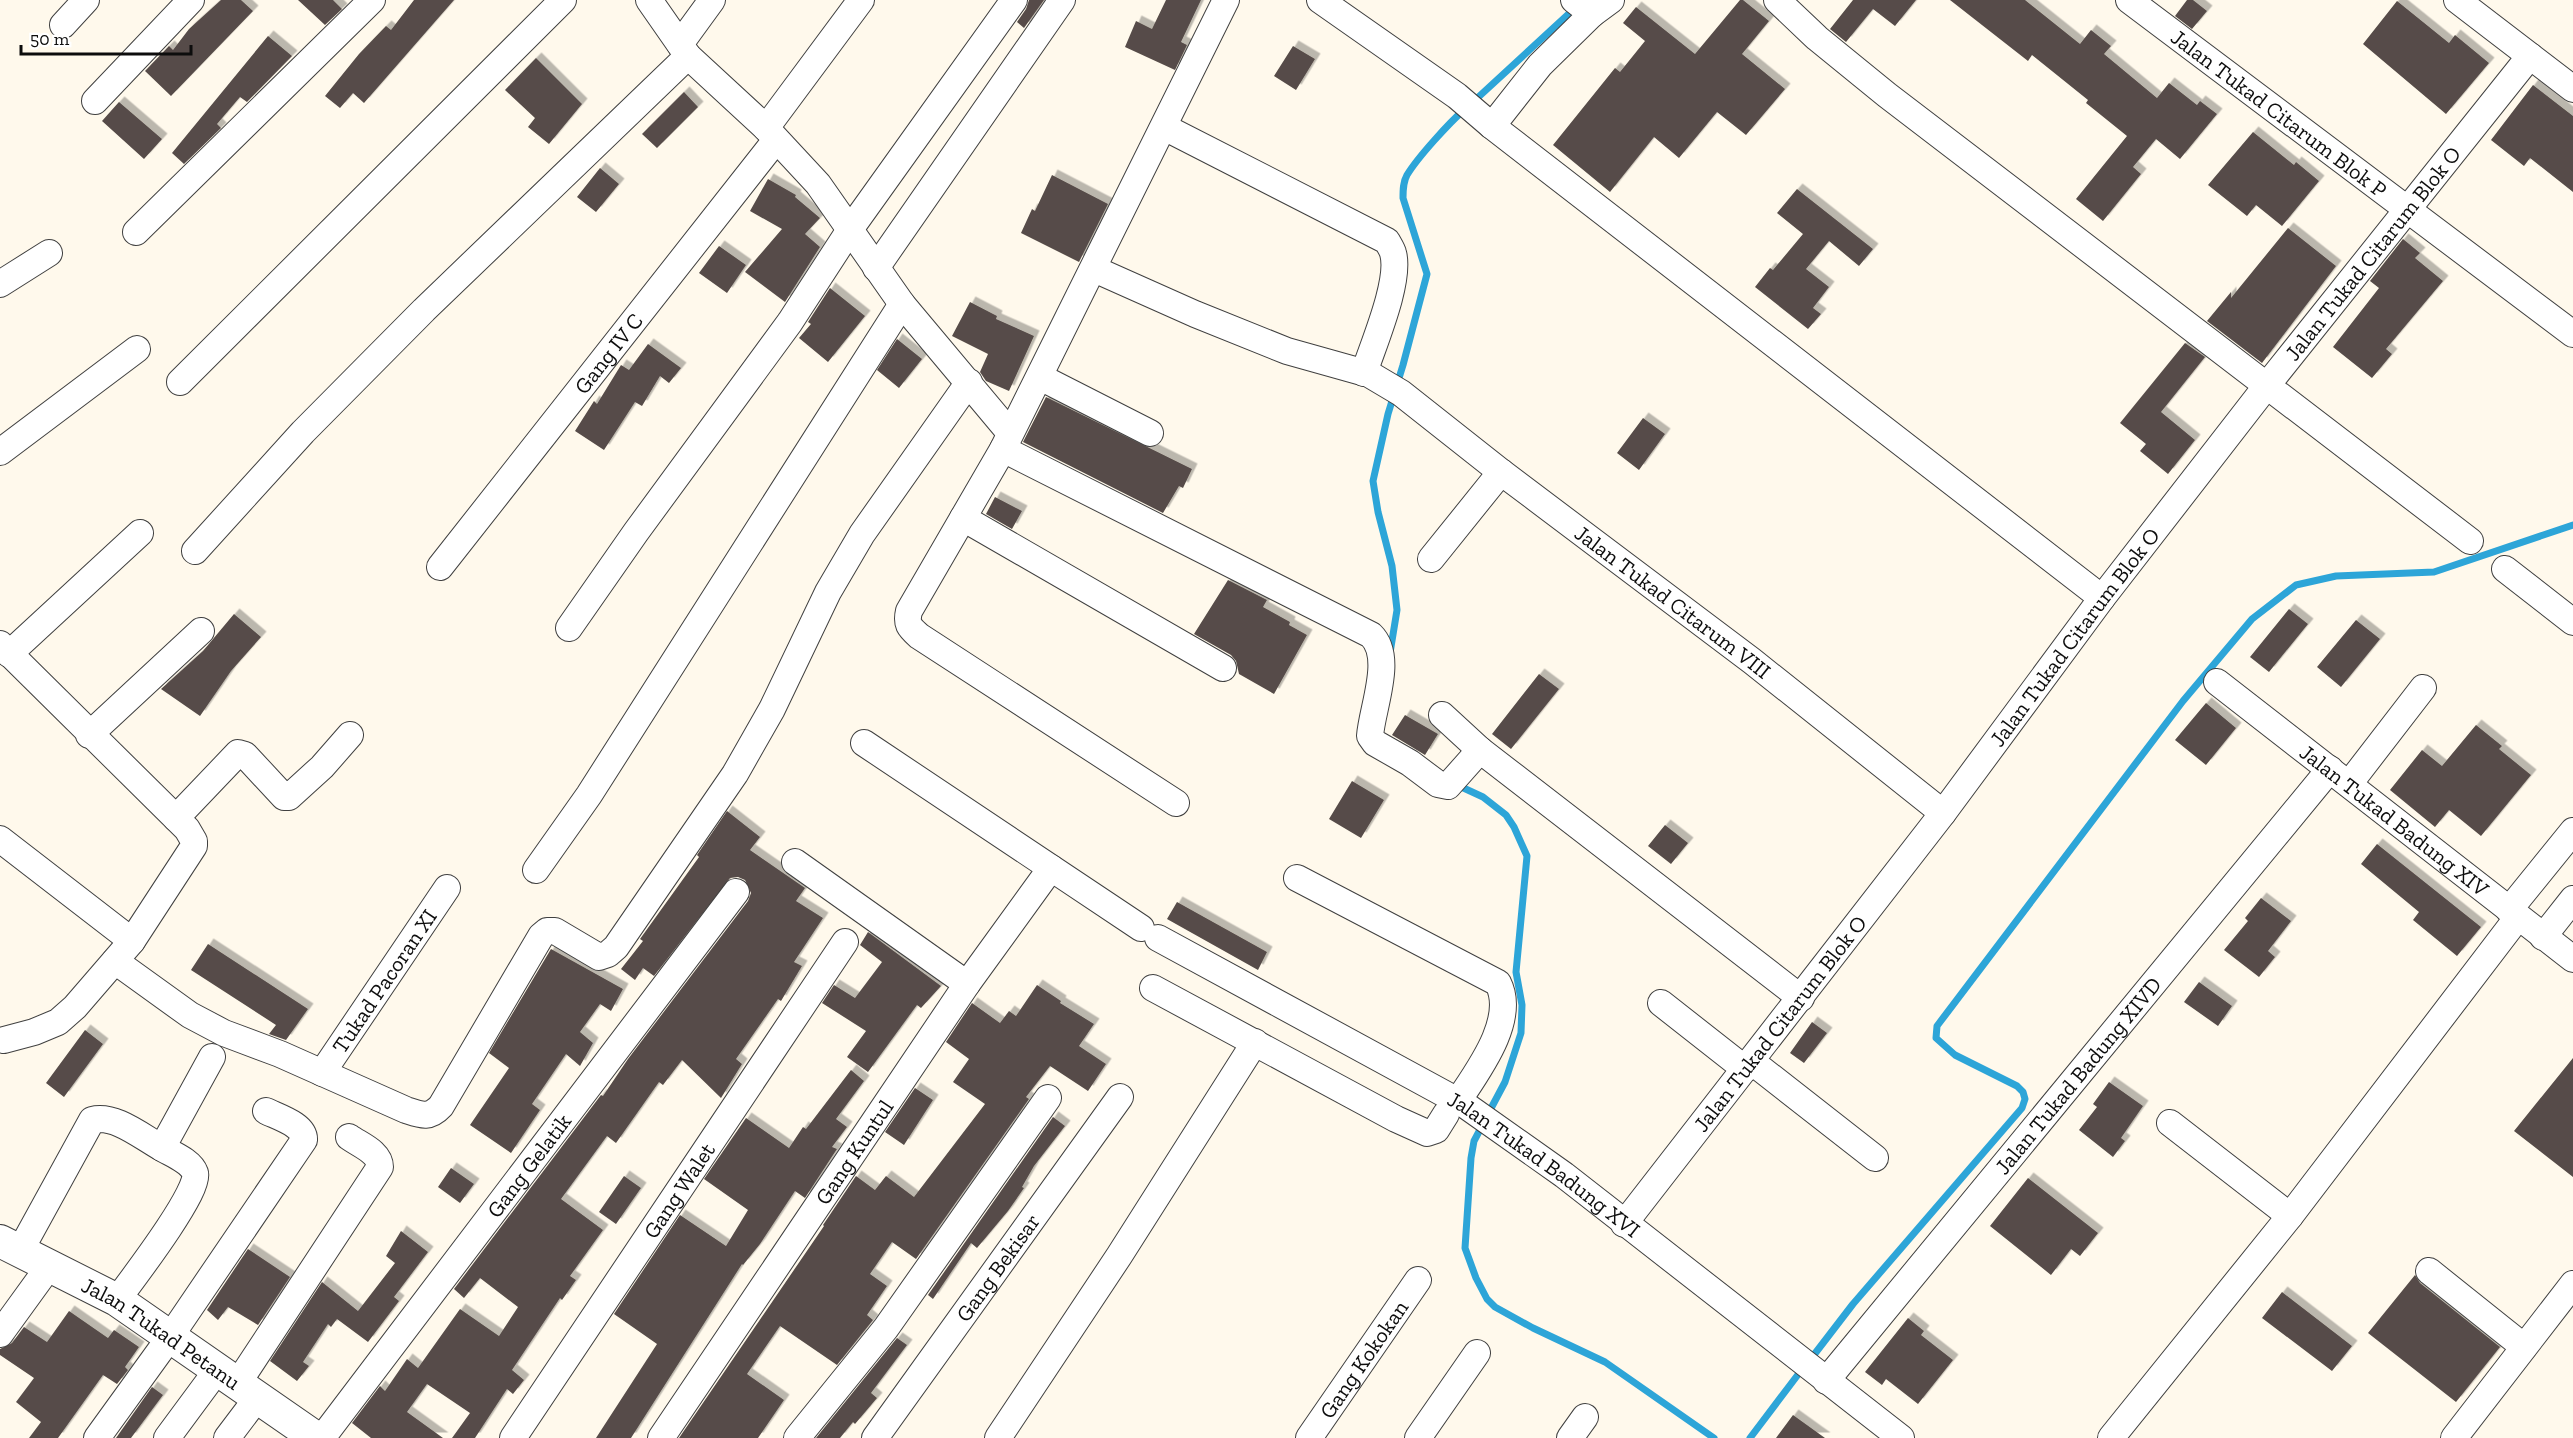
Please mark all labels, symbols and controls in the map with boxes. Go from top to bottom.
scale bar [21,18,190,56]
street label: Jalan Tukad Citarum Blok P [2166,24,2392,203]
text: 50 m [30,28,70,50]
street label: Jalan Tukad Citarum Blok O [2279,141,2467,366]
street label: Gang IV C [569,308,649,399]
street label: Jalan Tukad Citarum VIII [1569,519,1776,685]
street label: Jalan Tukad Citarum Blok O [1984,522,2166,752]
street label: Jalan Tukad Badung XIV [2294,739,2495,903]
street label: Tukad Pacoran XI [326,904,443,1058]
street label: Jalan Tukad Citarum Blok O [1688,910,1873,1137]
street label: Jalan Tukad Badung XIVD [1989,972,2167,1180]
street label: Jalan Tukad Badung XVI [1443,1085,1646,1243]
street label: Gang Kuntul [809,1094,899,1210]
street label: Gang Gelatik [481,1108,577,1223]
street label: Gang Walet [638,1137,721,1244]
street label: Gang Bekisar [950,1209,1046,1327]
street label: Jalan Tukad Petanu [77,1271,246,1396]
street label: Gang Kokokan [1314,1295,1414,1424]

